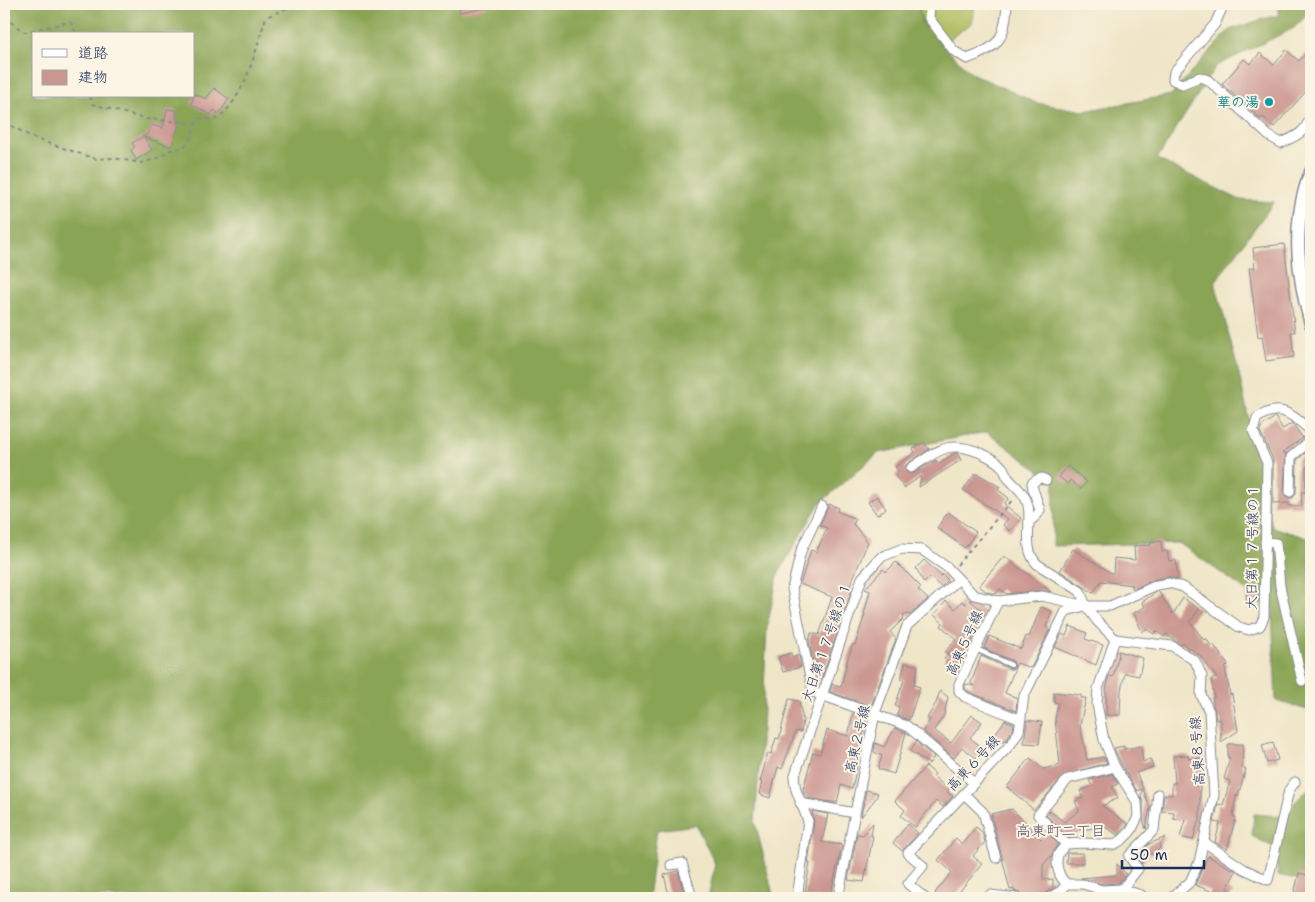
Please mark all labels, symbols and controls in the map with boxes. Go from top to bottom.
legend [32,32,195,98]
text: 道路 [78,43,108,63]
text: 建物 [78,67,108,87]
place label: 華の湯 [1217,93,1259,111]
marker: 華の湯 [1263,96,1275,108]
street label: 大日第１７号線の１ [1242,484,1262,610]
street label: 大日第１７号線の１ [797,580,855,704]
street label: 高東５号線 [942,607,986,679]
street label: 高東２号線 [840,703,874,775]
street label: 高東８号線 [1186,715,1208,787]
street label: 高東６号線 [943,731,1003,795]
district label: 高東町二丁目 [1016,821,1106,841]
scale bar [1122,837,1205,869]
text: 50 m [1130,845,1168,865]

